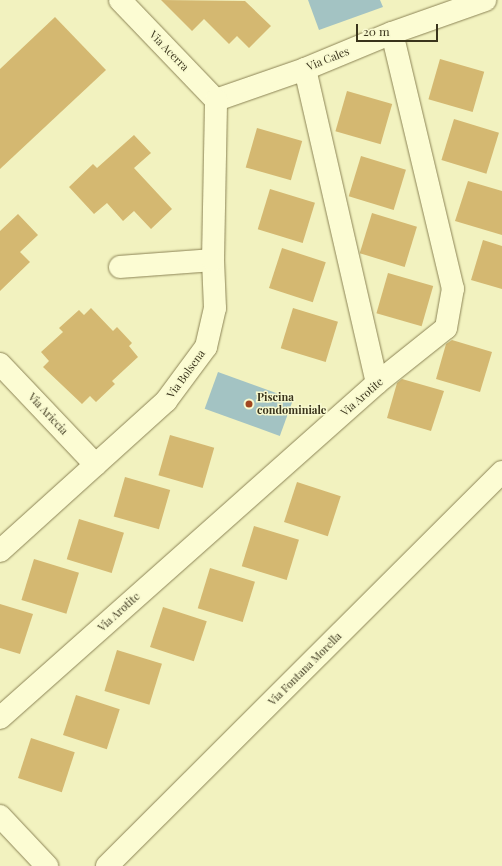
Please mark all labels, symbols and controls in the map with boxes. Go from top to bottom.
scale bar [358,16,440,42]
text: 20 m [363,23,390,39]
street label: Via Acerra [146,28,192,74]
street label: Via Cales [305,45,351,73]
street label: Via Bolsena [164,347,208,401]
street label: Via Arotite [338,375,386,419]
street label: Via Ariccia [25,390,71,438]
place label: Piscina condominiale [257,391,326,417]
marker: Piscina condominiale [244,399,254,409]
street label: Via Arotite [95,590,143,634]
street label: Via Fontana Morella [266,630,344,708]

